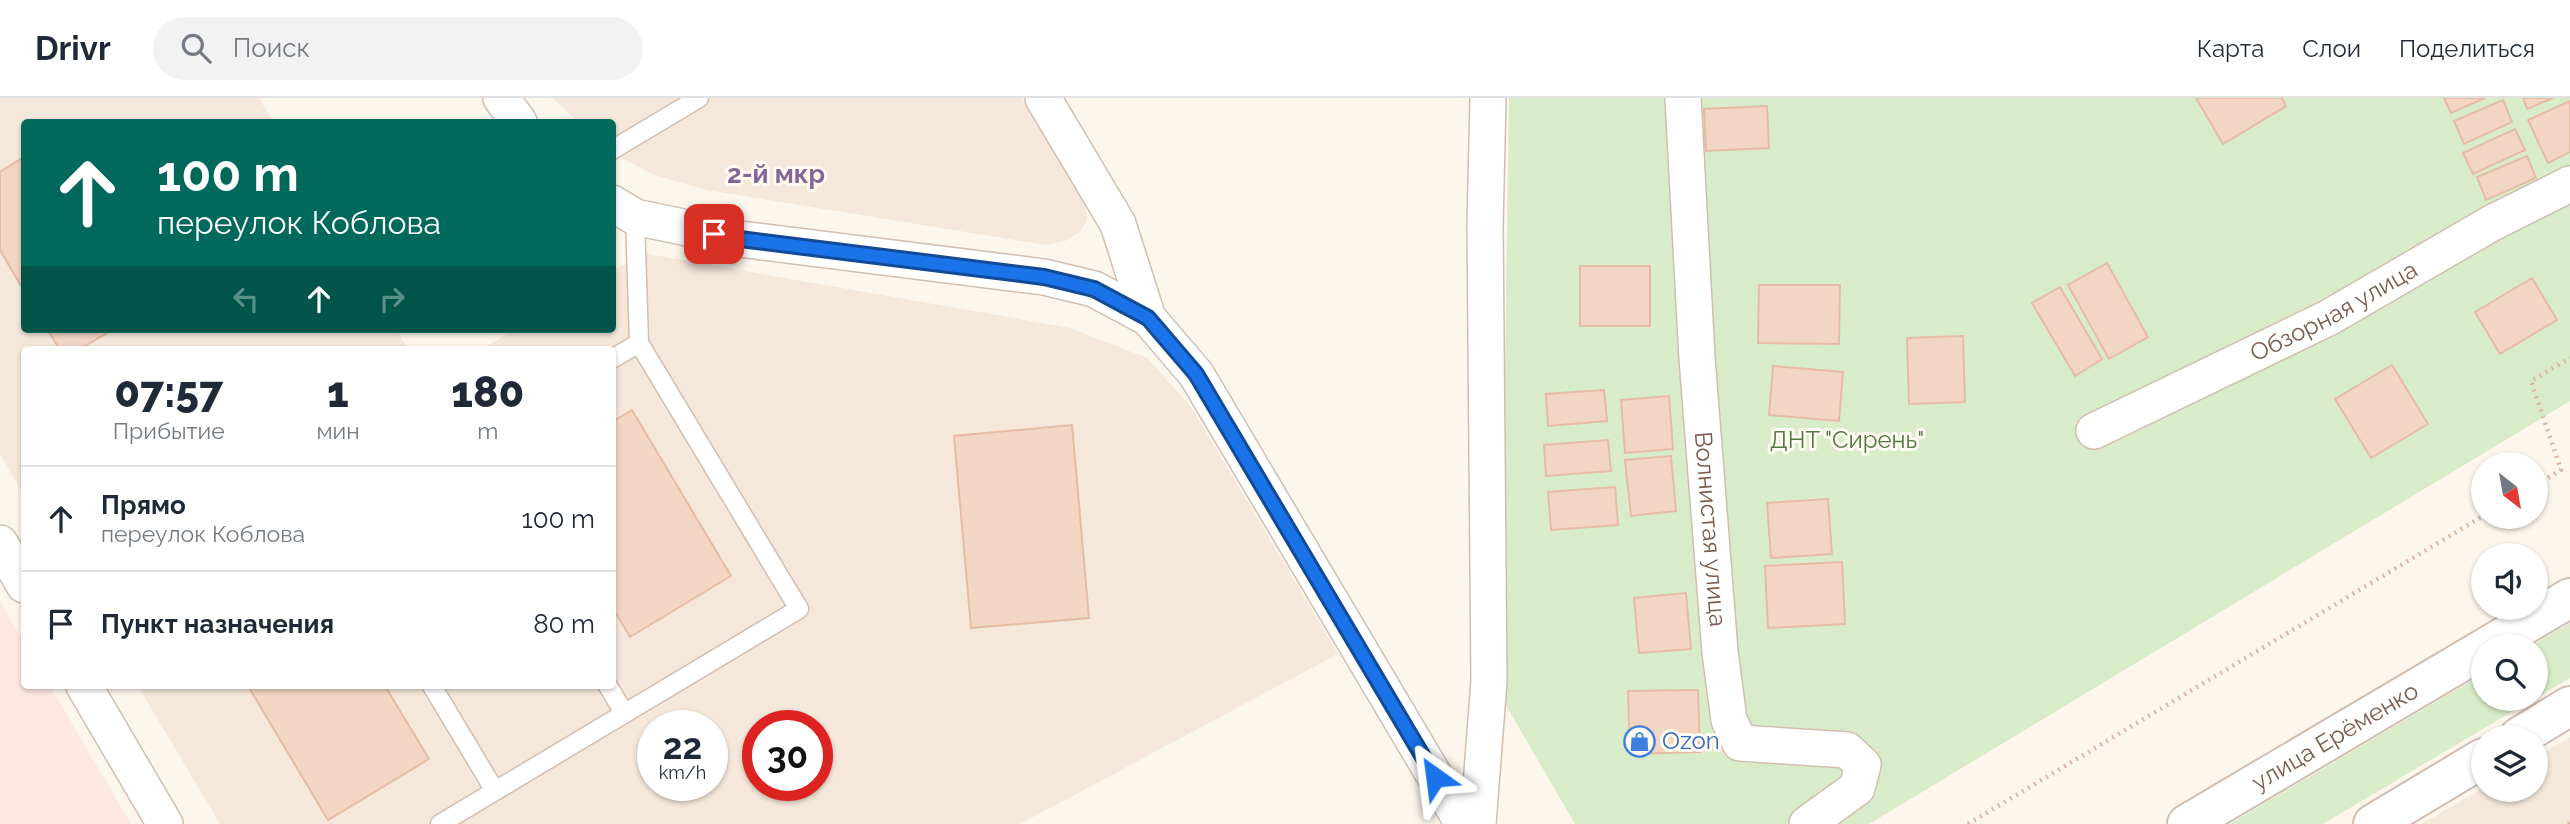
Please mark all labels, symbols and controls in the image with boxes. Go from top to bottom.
search box [153,17,643,80]
text: Drivr [35,29,111,68]
icon: search [177,29,215,67]
text: Поиск [233,33,310,63]
text: Карта [2197,34,2264,63]
text: Слои [2302,34,2361,63]
text: Поделиться [2399,34,2535,63]
text: 100 m [157,145,299,202]
icon: ahead [42,147,133,238]
district label: 2-й мкр [727,159,825,189]
text: переулок Коблова [157,204,441,241]
pin [684,204,744,264]
icon: arrive [695,215,733,253]
street label: Обзорная улица [2245,254,2422,367]
icon: left [227,280,265,318]
icon: ahead [300,280,338,318]
icon: right [373,280,411,318]
text: 07:57 [114,368,223,417]
text: 1 [327,368,349,417]
text: 180 [451,368,524,417]
text: Прибытие [113,417,225,444]
text: мин [316,417,360,444]
text: m [477,417,498,444]
park label: ДНТ "Сирень" [1770,425,1924,454]
street label: Волнистая улица [1689,430,1733,628]
north arrow [2471,452,2548,528]
map controls [2471,452,2548,802]
text: Прямо [101,490,186,520]
icon: ahead [42,500,80,538]
text: 100 m [522,504,595,534]
text: переулок Коблова [101,520,305,547]
button: sound [2471,543,2548,620]
icon: arrive [42,605,80,643]
text: Пункт назначения [101,609,334,639]
text: 80 m [533,609,595,639]
button: search [2471,634,2548,711]
street label: улица Ерёменко [2246,676,2423,796]
speed limit sign: 30 [742,710,833,801]
shop icon: Ozon [1622,724,1656,758]
button: layers [2471,725,2548,802]
text: 22 [663,726,702,767]
place label: Ozon [1662,726,1720,755]
position arrow [1398,740,1472,814]
text: km/h [659,762,706,783]

